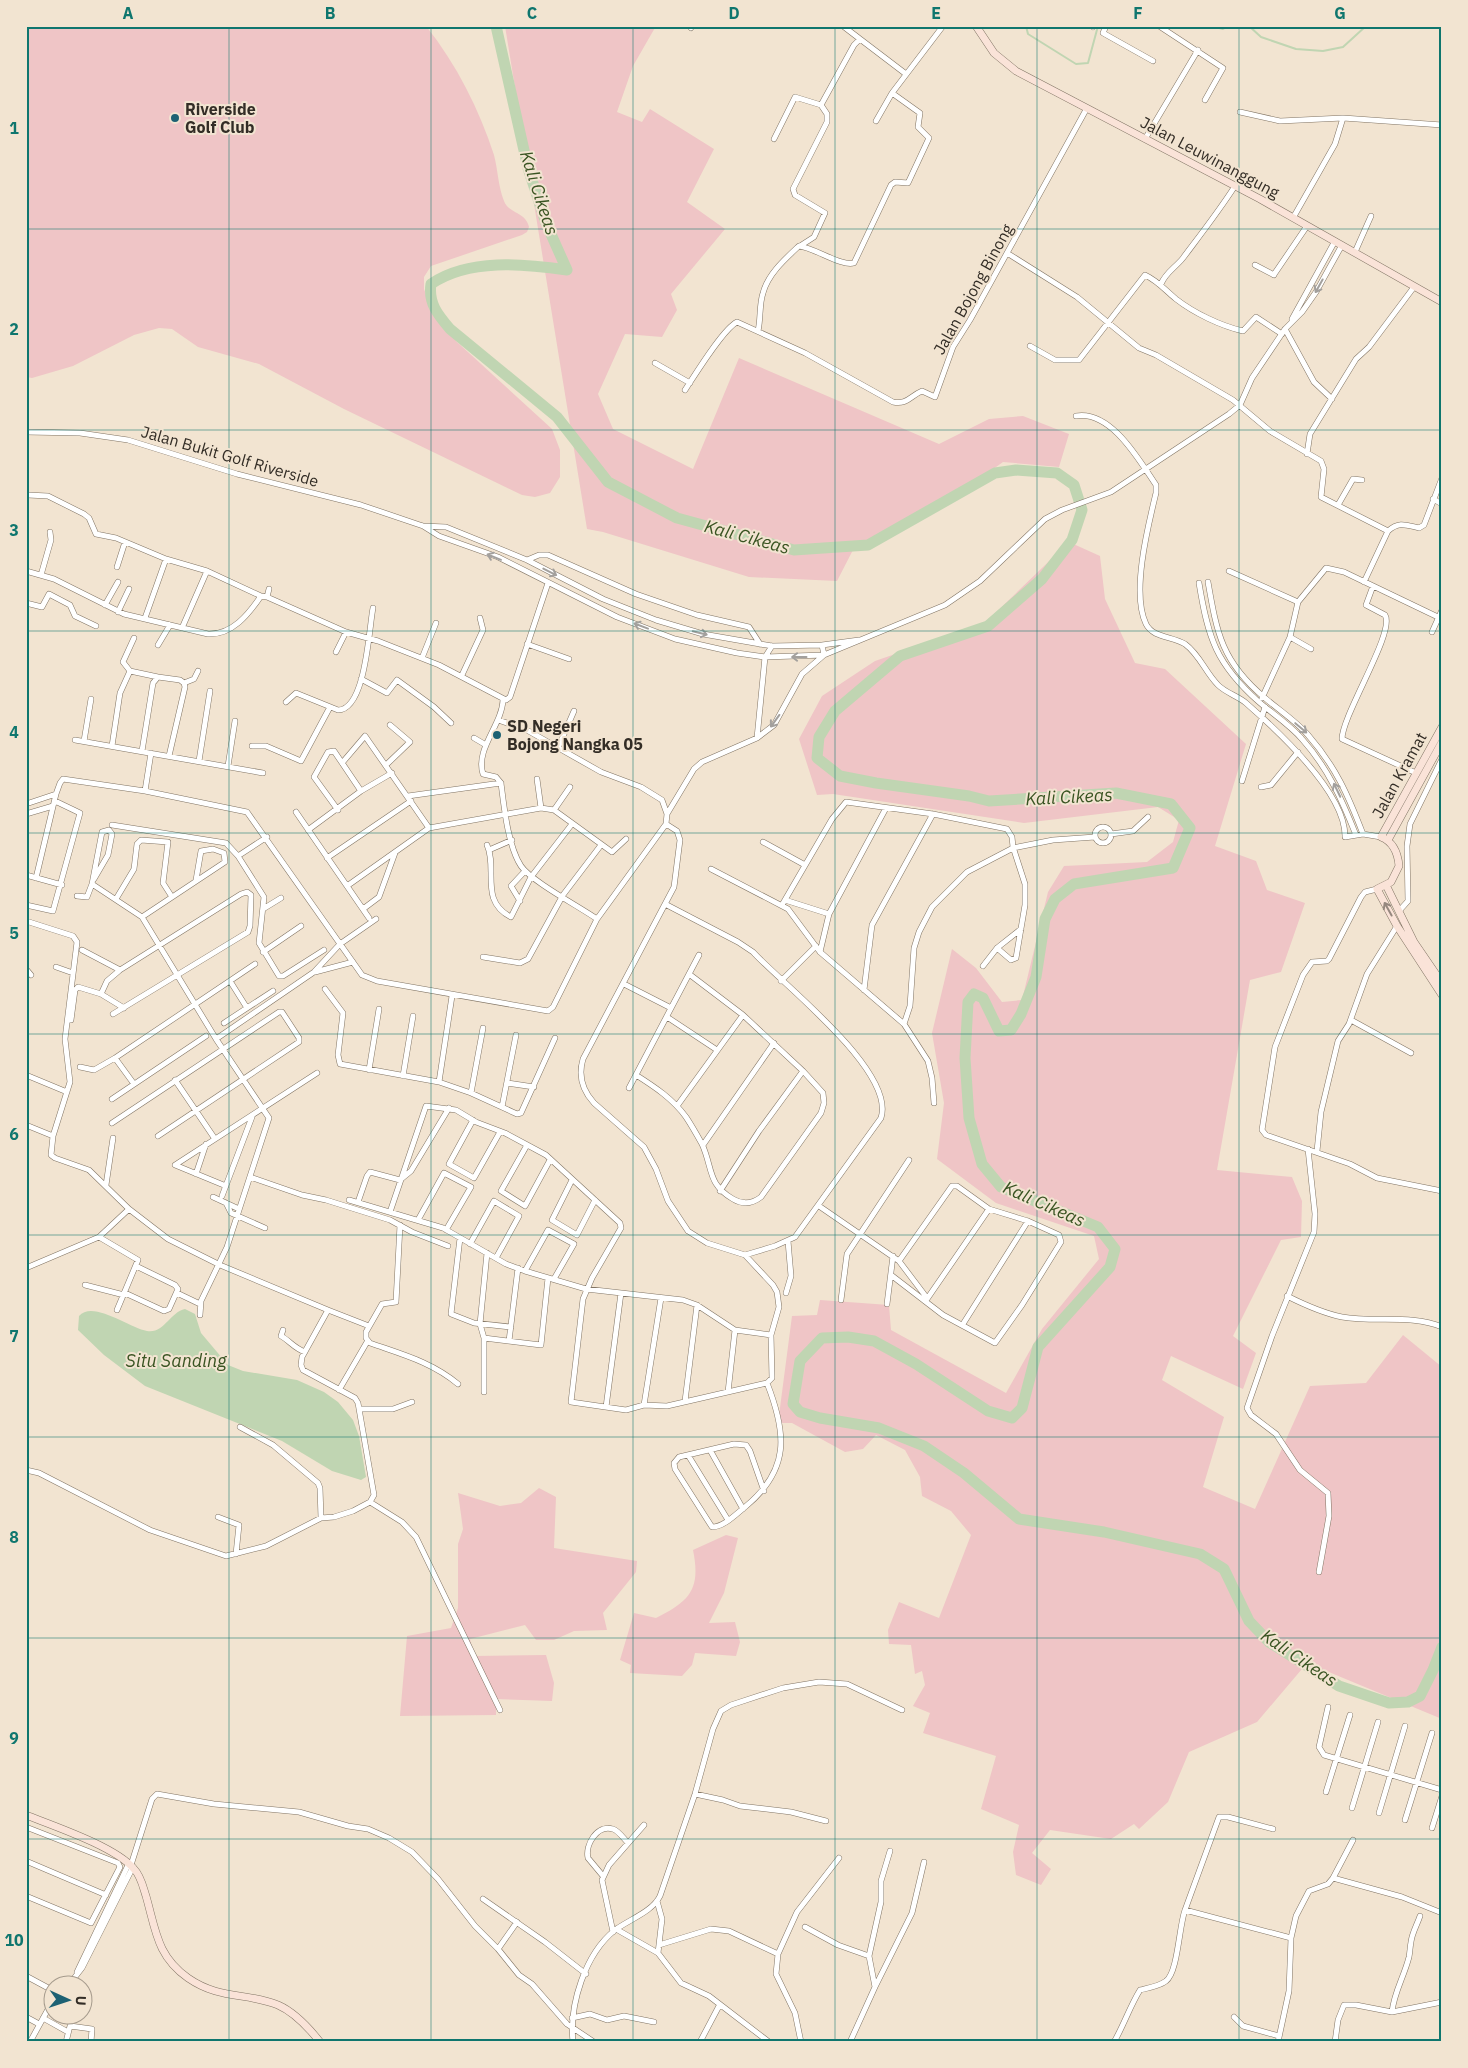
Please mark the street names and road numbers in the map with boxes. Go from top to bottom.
street label: Jalan Leuwinanggung [1137,112,1283,202]
street label: Jalan Bojong Binong [929,220,1017,358]
street label: Jalan Bukit Golf Riverside [139,421,321,491]
street label: Jalan Kramat [1367,729,1431,821]

